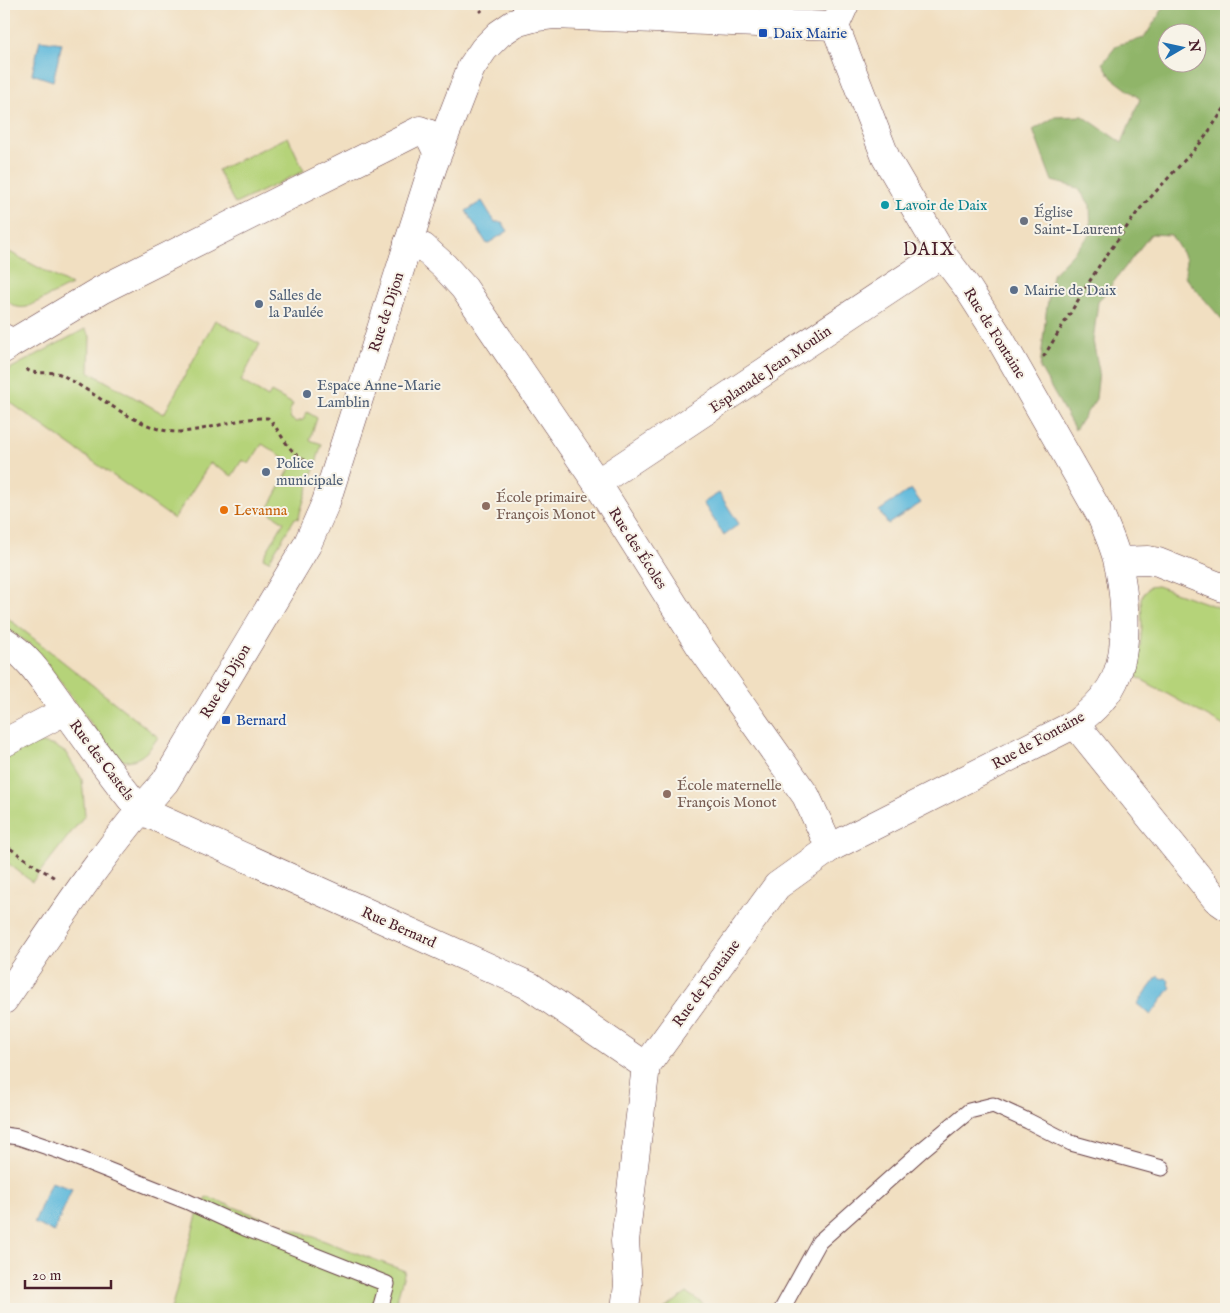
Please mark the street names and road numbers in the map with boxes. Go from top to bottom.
street label: Rue de Dijon [365,270,408,355]
street label: Rue de Fontaine [959,284,1030,382]
street label: Esplanade Jean Moulin [706,321,835,417]
street label: Rue des Écoles [604,504,671,593]
street label: Rue de Dijon [196,641,255,722]
street label: Rue de Fontaine [988,707,1088,774]
street label: Rue des Castels [65,716,138,805]
street label: Rue Bernard [359,903,440,953]
street label: Rue de Fontaine [668,936,745,1031]

